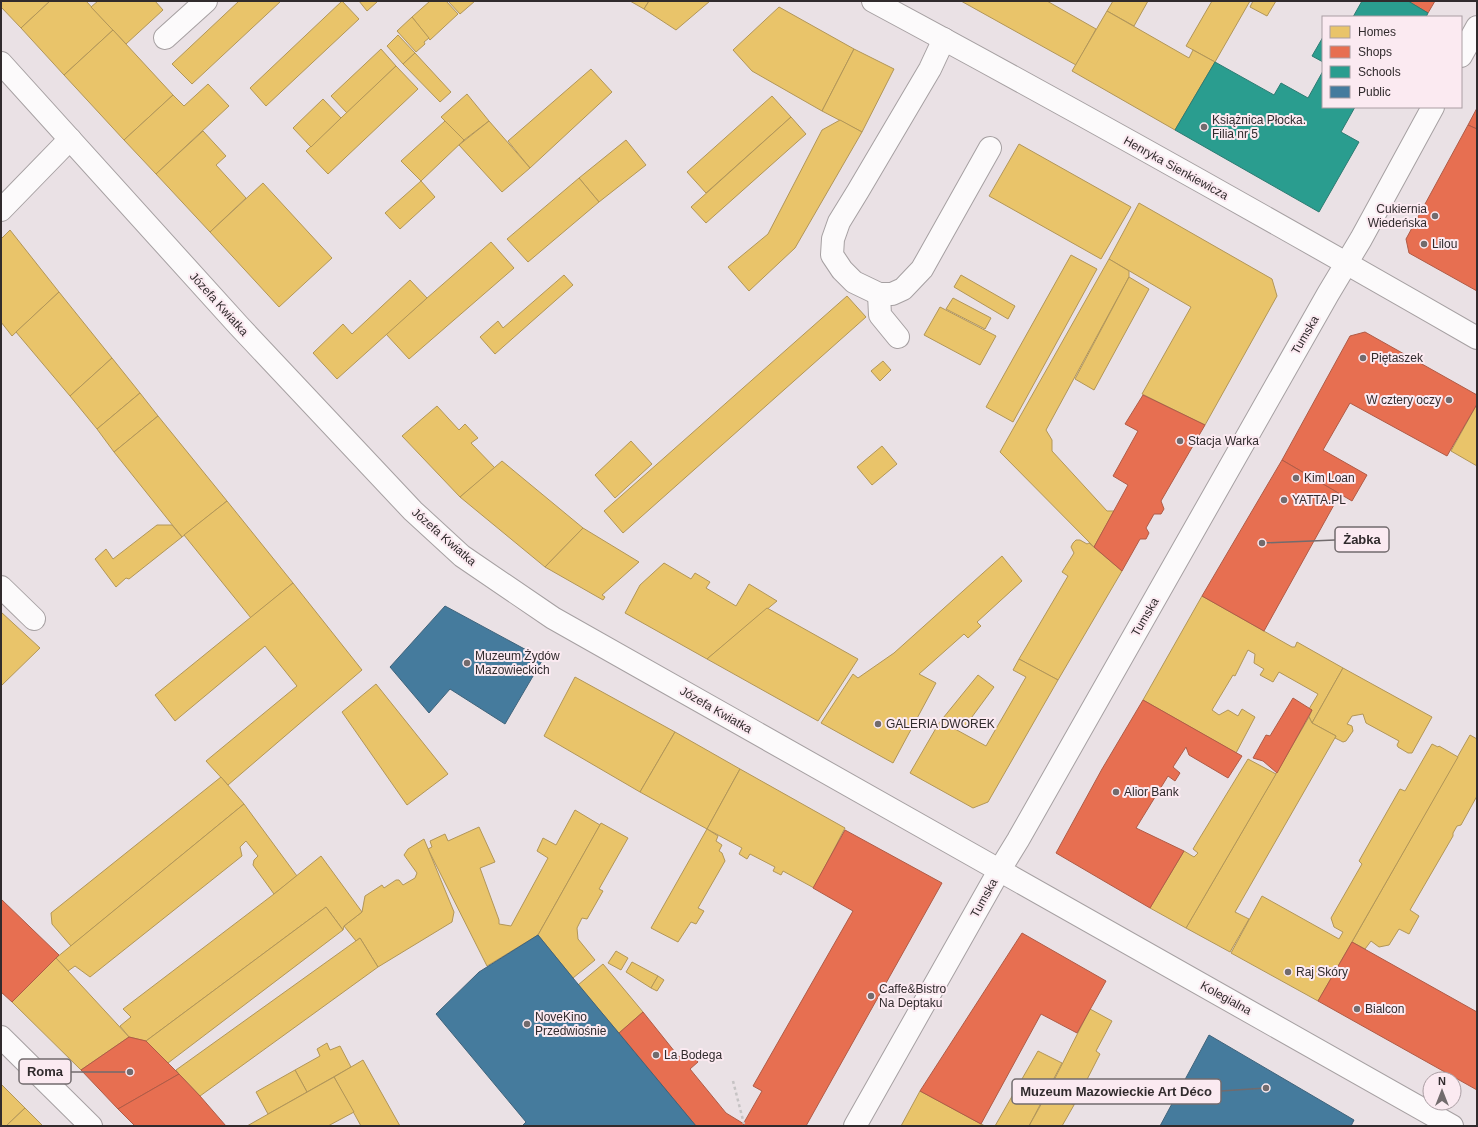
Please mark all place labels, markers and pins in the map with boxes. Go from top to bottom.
place label: Książnica Płocka. Filia nr 5 [1212,113,1306,141]
marker: Książnica Płocka. Filia nr 5 [1199,122,1209,132]
place label: Cukiernia Wiedeńska [1368,202,1427,230]
marker: Cukiernia Wiedeńska [1430,211,1440,221]
place label: Lilou [1432,237,1457,251]
marker: Lilou [1419,239,1429,249]
place label: Piętaszek [1371,351,1424,365]
marker: Piętaszek [1358,353,1368,363]
place label: W cztery oczy [1366,393,1441,407]
marker: W cztery oczy [1444,395,1454,405]
place label: Stacja Warka [1188,434,1259,448]
marker: Stacja Warka [1175,436,1185,446]
place label: Kim Loan [1304,471,1355,485]
marker: Kim Loan [1291,473,1301,483]
place label: YATTA.PL [1292,493,1346,507]
marker: YATTA.PL [1279,495,1289,505]
callout: Żabka [1335,527,1389,552]
place label: Muzeum Żydów Mazowieckich [475,649,560,677]
marker: Muzeum Żydów Mazowieckich [462,658,472,668]
place label: GALERIA DWOREK [886,717,995,731]
marker: GALERIA DWOREK [873,719,883,729]
place label: Alior Bank [1124,785,1180,799]
marker: Alior Bank [1111,787,1121,797]
place label: Raj Skóry [1296,965,1348,979]
marker: Raj Skóry [1283,967,1293,977]
place label: Caffe&Bistro Na Deptaku [879,982,946,1010]
marker: Caffe&Bistro Na Deptaku [866,991,876,1001]
place label: Bialcon [1365,1002,1404,1016]
marker: Bialcon [1352,1004,1362,1014]
place label: NoveKino Przedwiośnie [535,1010,607,1038]
marker: NoveKino Przedwiośnie [522,1019,532,1029]
place label: La Bodega [664,1048,722,1062]
marker: La Bodega [651,1050,661,1060]
callout: Roma [19,1059,71,1084]
callout: Muzeum Mazowieckie Art Déco [1012,1079,1221,1104]

